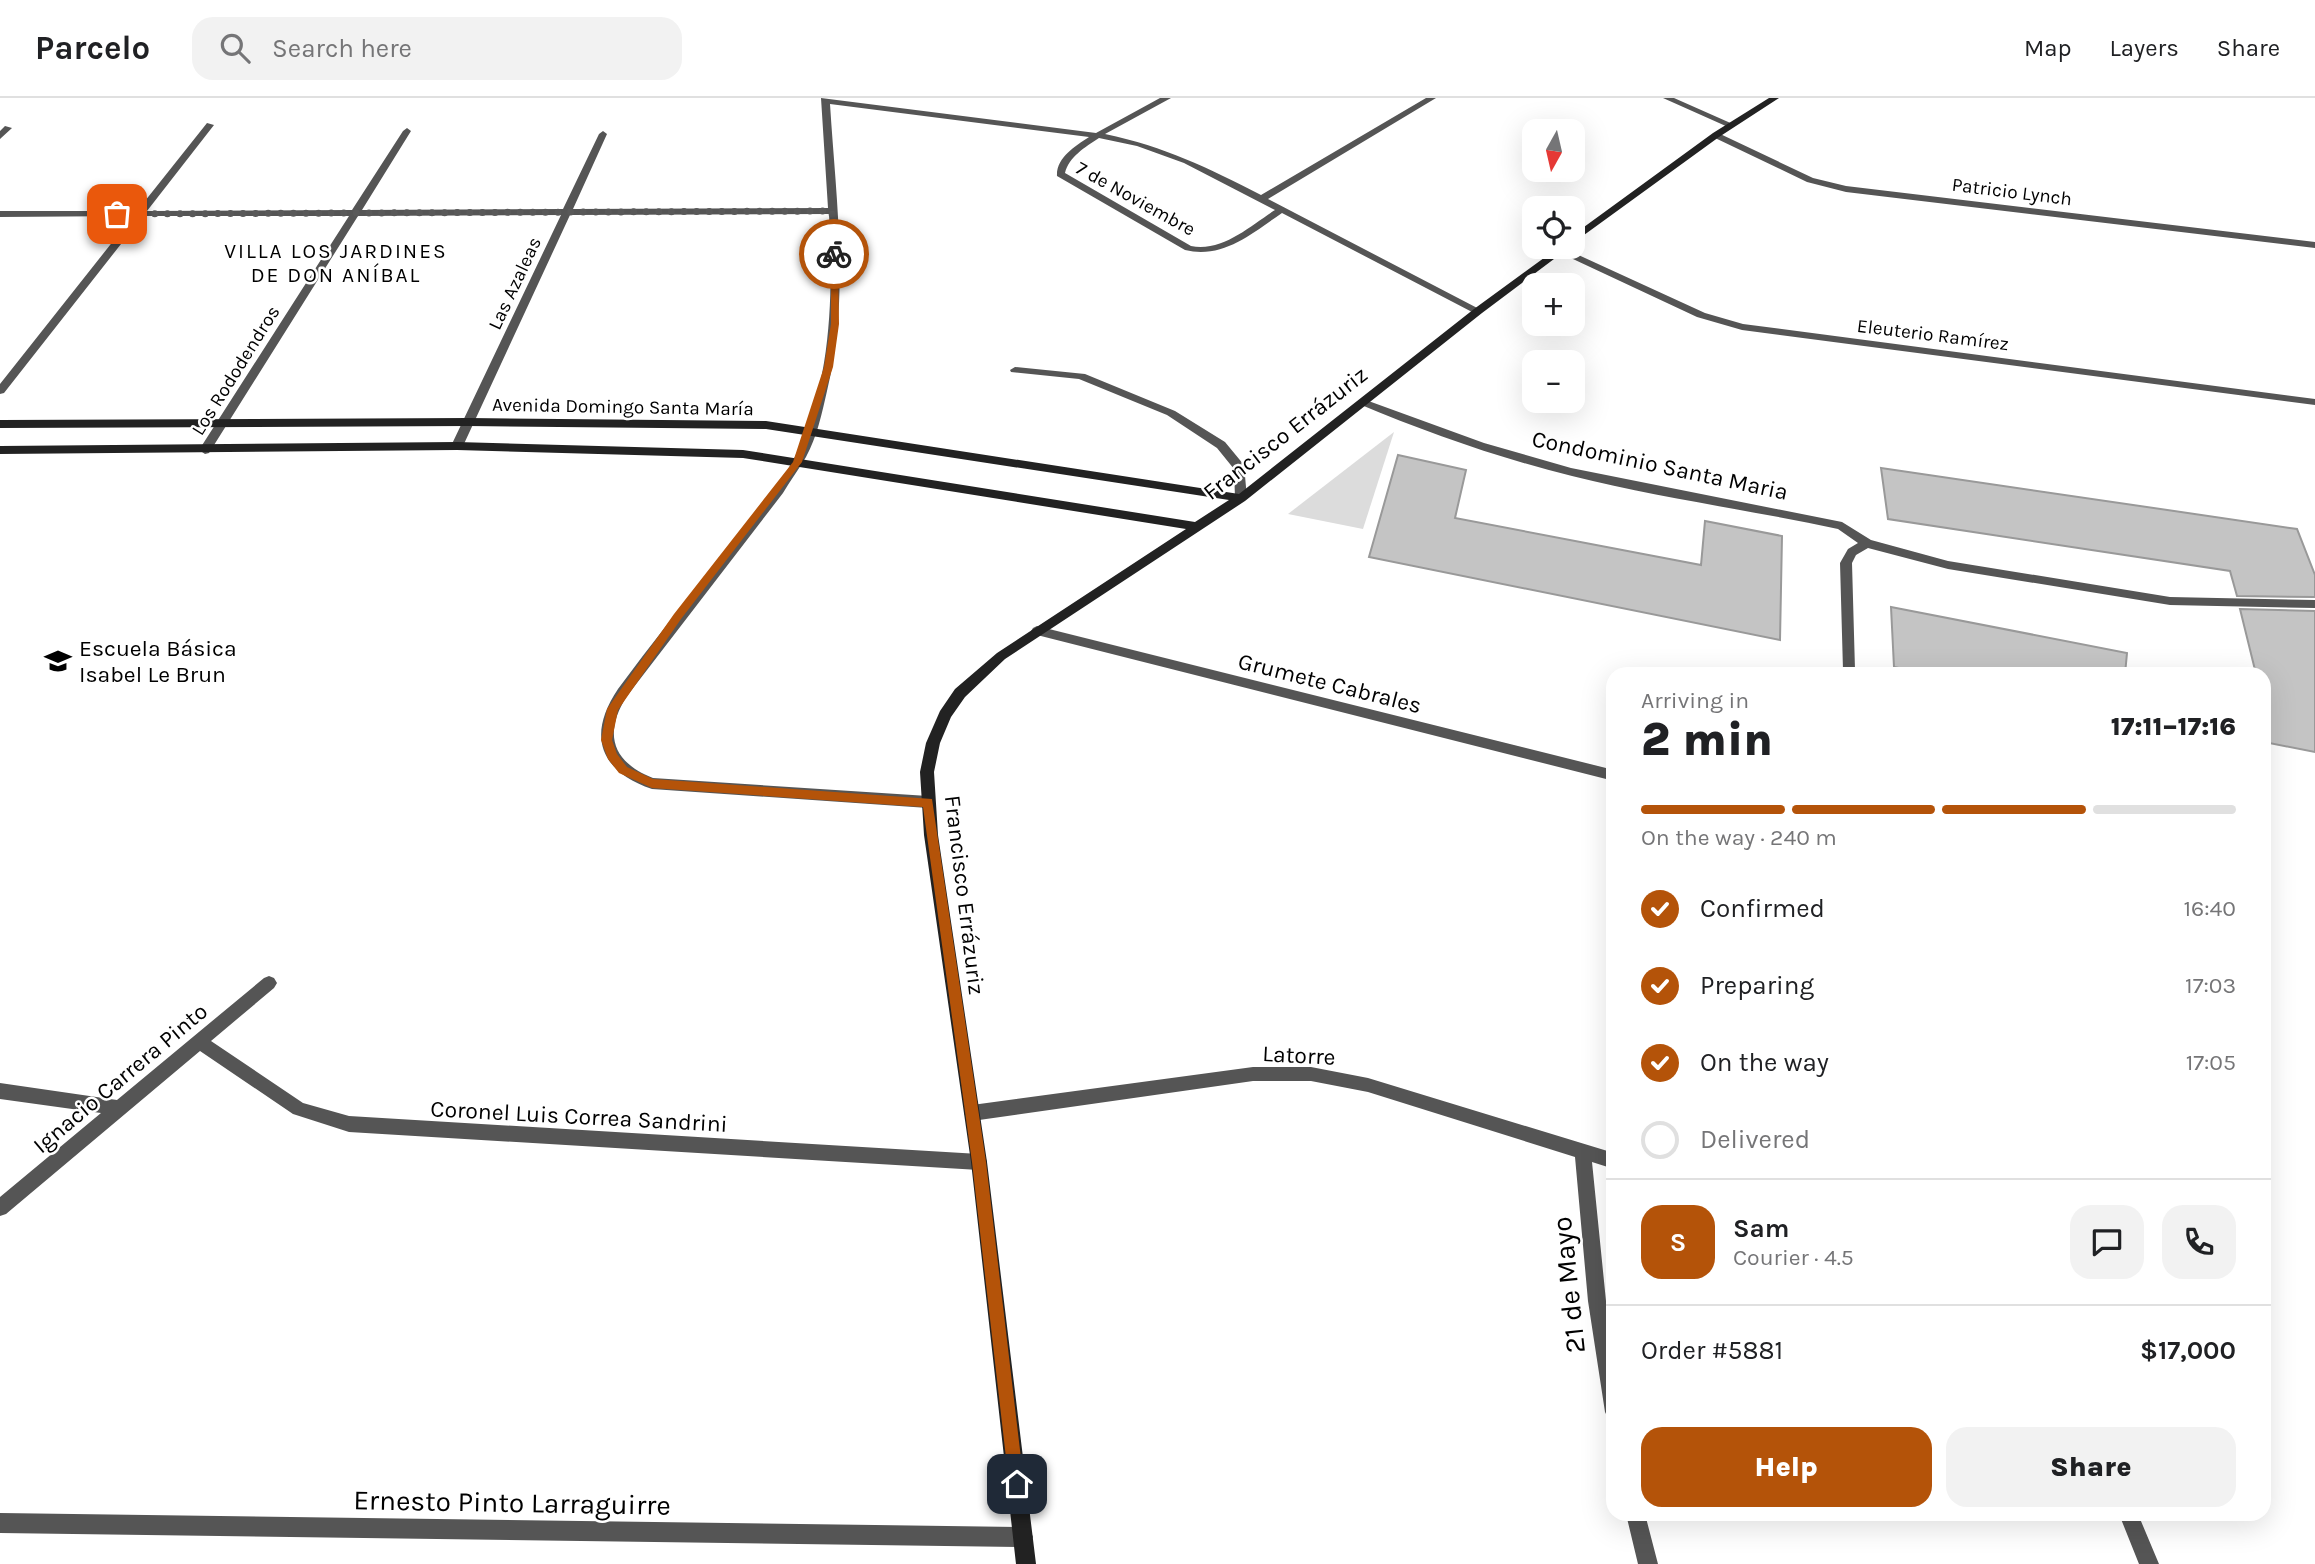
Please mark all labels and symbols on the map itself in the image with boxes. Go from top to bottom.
north arrow [1522,119,1586,182]
street label: 7 de Noviembre [1072,157,1199,241]
street label: Patricio Lynch [1951,174,2073,210]
pin [87,184,147,244]
courier [799,219,869,289]
street label: Las Azaleas [484,234,546,333]
district label: VILLA LOS JARDINES DE DON ANÍBAL [224,239,448,287]
street label: Los Rododendros [187,302,284,439]
street label: Eleuterio Ramírez [1856,315,2010,355]
street label: Francisco Errázuriz [1198,361,1373,506]
street label: Avenida Domingo Santa María [492,394,754,420]
street label: Condominio Santa Maria [1529,425,1790,506]
place label: Escuela Básica Isabel Le Brun [79,635,237,688]
school or university icon: Escuela Básica Isabel Le Brun [43,646,73,676]
street label: Grumete Cabrales [1235,648,1424,719]
street label: Francisco Errázuriz [939,794,990,996]
street label: Ignacio Carrera Pinto [28,998,213,1159]
street label: Latorre [1262,1040,1336,1071]
street label: Coronel Luis Correa Sandrini [430,1095,728,1138]
street label: 21 de Mayo [1545,1215,1592,1355]
pin [987,1454,1047,1514]
street label: Ernesto Pinto Larraguirre [353,1483,671,1522]

